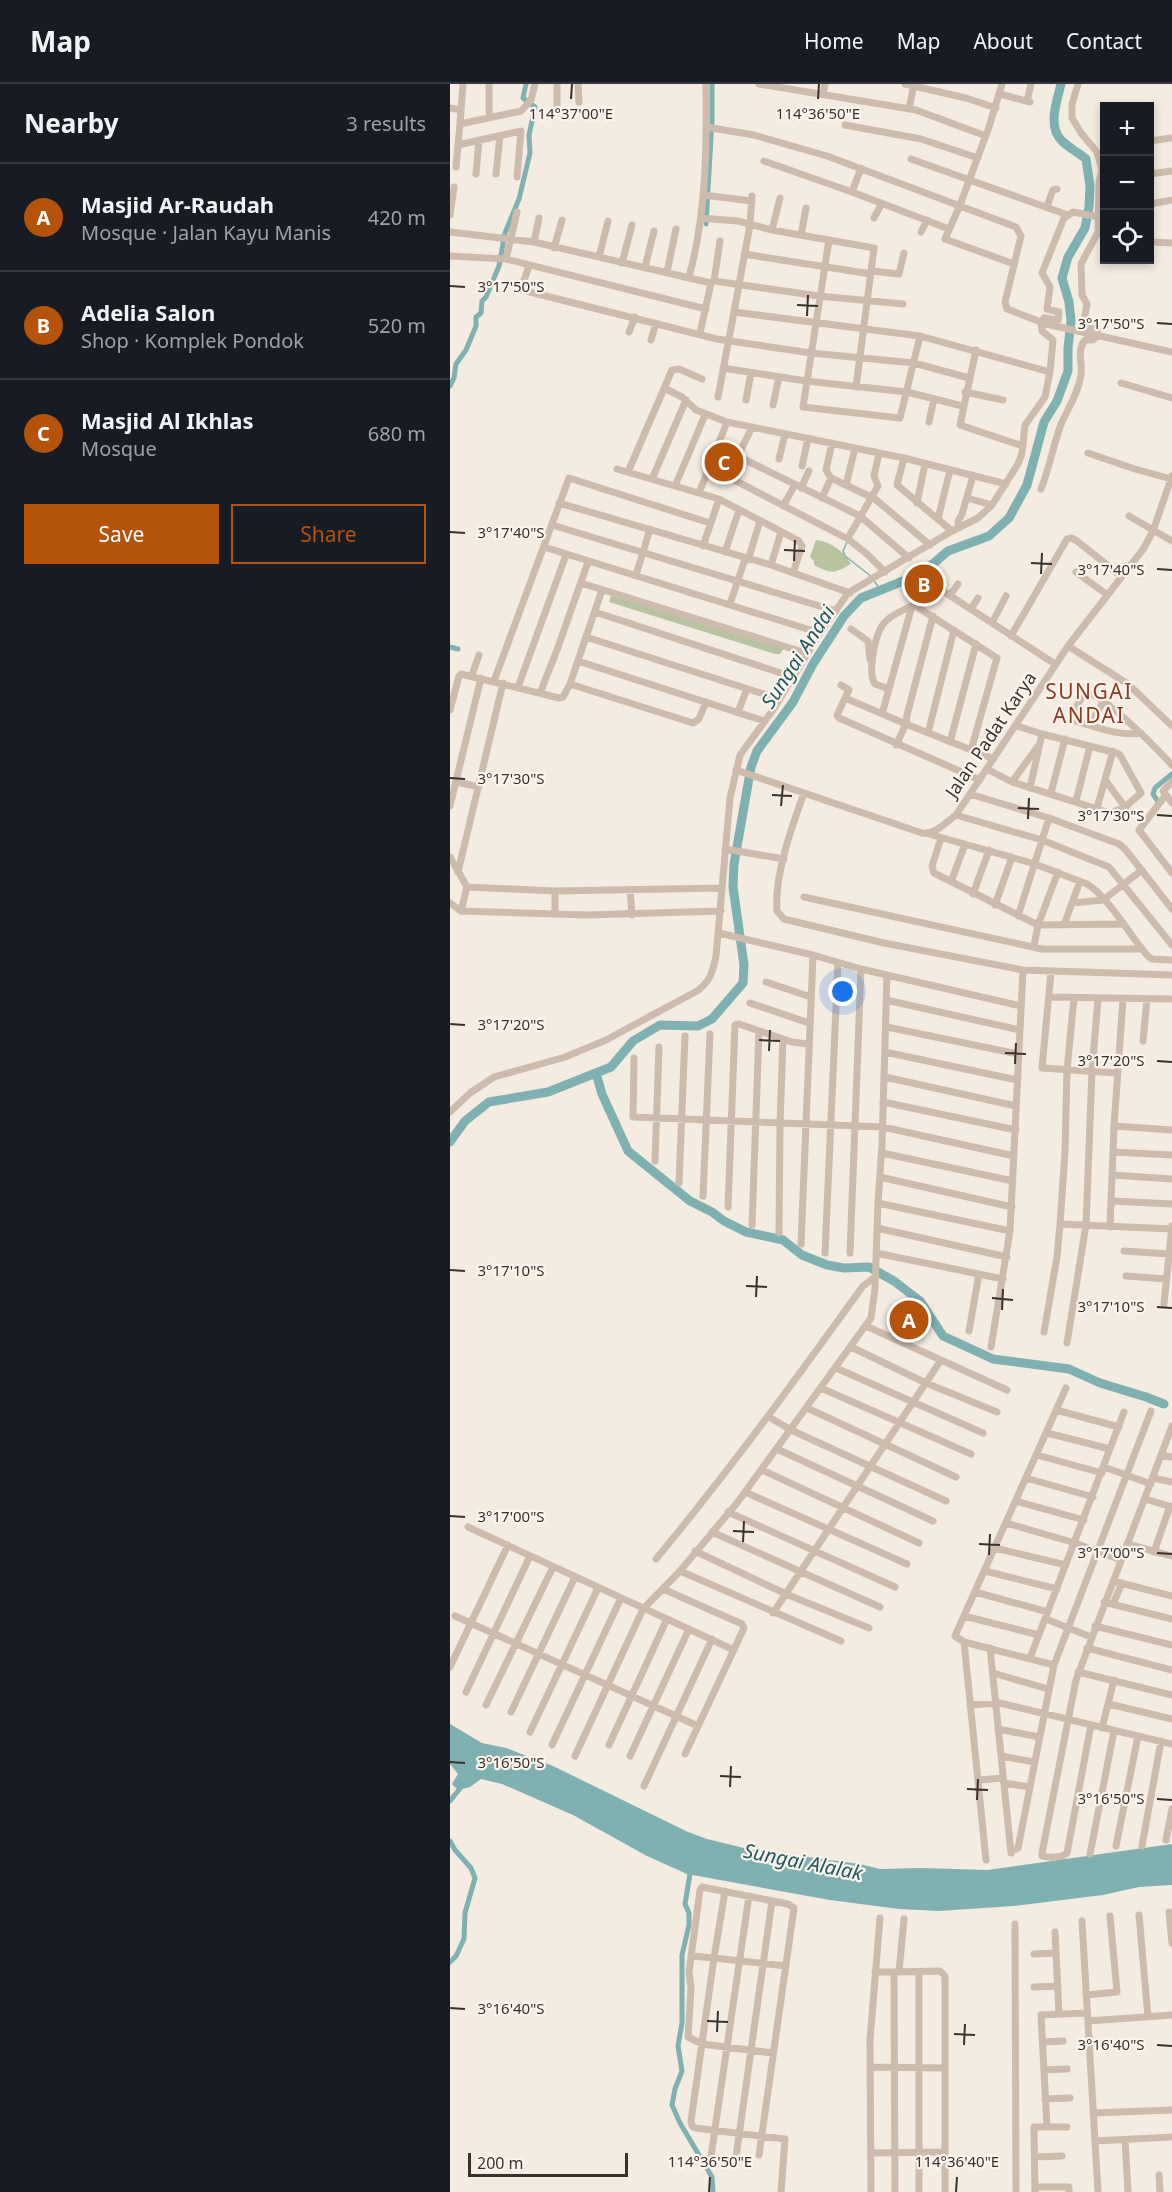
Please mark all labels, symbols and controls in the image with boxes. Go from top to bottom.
text: Map [30,22,91,60]
text: Home [804,27,864,55]
text: Map [897,27,940,55]
text: About [973,27,1033,55]
text: Contact [1066,27,1142,55]
map controls [1100,102,1154,264]
button: + [1100,102,1154,156]
text: 114°37'00"E [529,103,613,123]
text: 114°36'50"E [776,103,860,123]
text: Nearby [24,105,119,141]
text: 3 results [346,110,426,137]
button: − [1100,156,1154,210]
text: Masjid Ar-Raudah [81,189,274,219]
text: A [37,204,50,231]
text: 420 m [368,204,426,231]
button: locate [1100,210,1154,264]
text: Mosque · Jalan Kayu Manis [81,219,331,246]
text: 3°17'50"S [477,276,545,296]
text: Adelia Salon [81,297,215,327]
text: B [37,312,50,339]
text: 520 m [368,312,426,339]
text: 3°17'50"S [1077,313,1145,333]
text: Shop · Komplek Pondok [81,327,304,354]
text: Masjid Al Ikhlas [81,405,254,435]
text: C [37,420,50,447]
text: 680 m [368,420,426,447]
text: Mosque [81,435,157,462]
pin: C [704,440,744,484]
button: Save [24,504,219,564]
button: Share [231,504,426,564]
text: 3°17'40"S [477,522,545,542]
text: 3°17'40"S [1077,559,1145,579]
pin: B [904,562,944,606]
water label: Sungai Andai [754,599,841,713]
street label: Jalan Padat Karya [938,667,1041,804]
district label: SUNGAI ANDAI [1045,677,1133,729]
text: 3°17'30"S [477,768,545,788]
text: 3°17'30"S [1077,805,1145,825]
your location [828,977,857,1006]
text: 3°17'20"S [477,1014,545,1034]
text: 3°17'20"S [1077,1050,1145,1070]
text: 3°17'10"S [477,1260,545,1280]
text: 3°17'10"S [1077,1296,1145,1316]
pin: A [890,1298,928,1342]
text: 3°17'00"S [477,1506,545,1526]
text: 3°17'00"S [1077,1542,1145,1562]
text: 3°16'50"S [477,1752,545,1772]
text: 3°16'50"S [1077,1788,1145,1808]
water label: Sungai Alalak [741,1837,866,1886]
text: 3°16'40"S [477,1998,545,2018]
text: 3°16'40"S [1077,2034,1145,2054]
scale bar [468,2150,628,2178]
text: 114°36'50"E [668,2151,752,2171]
text: 114°36'40"E [915,2151,999,2171]
text: 200 m [477,2152,524,2174]

